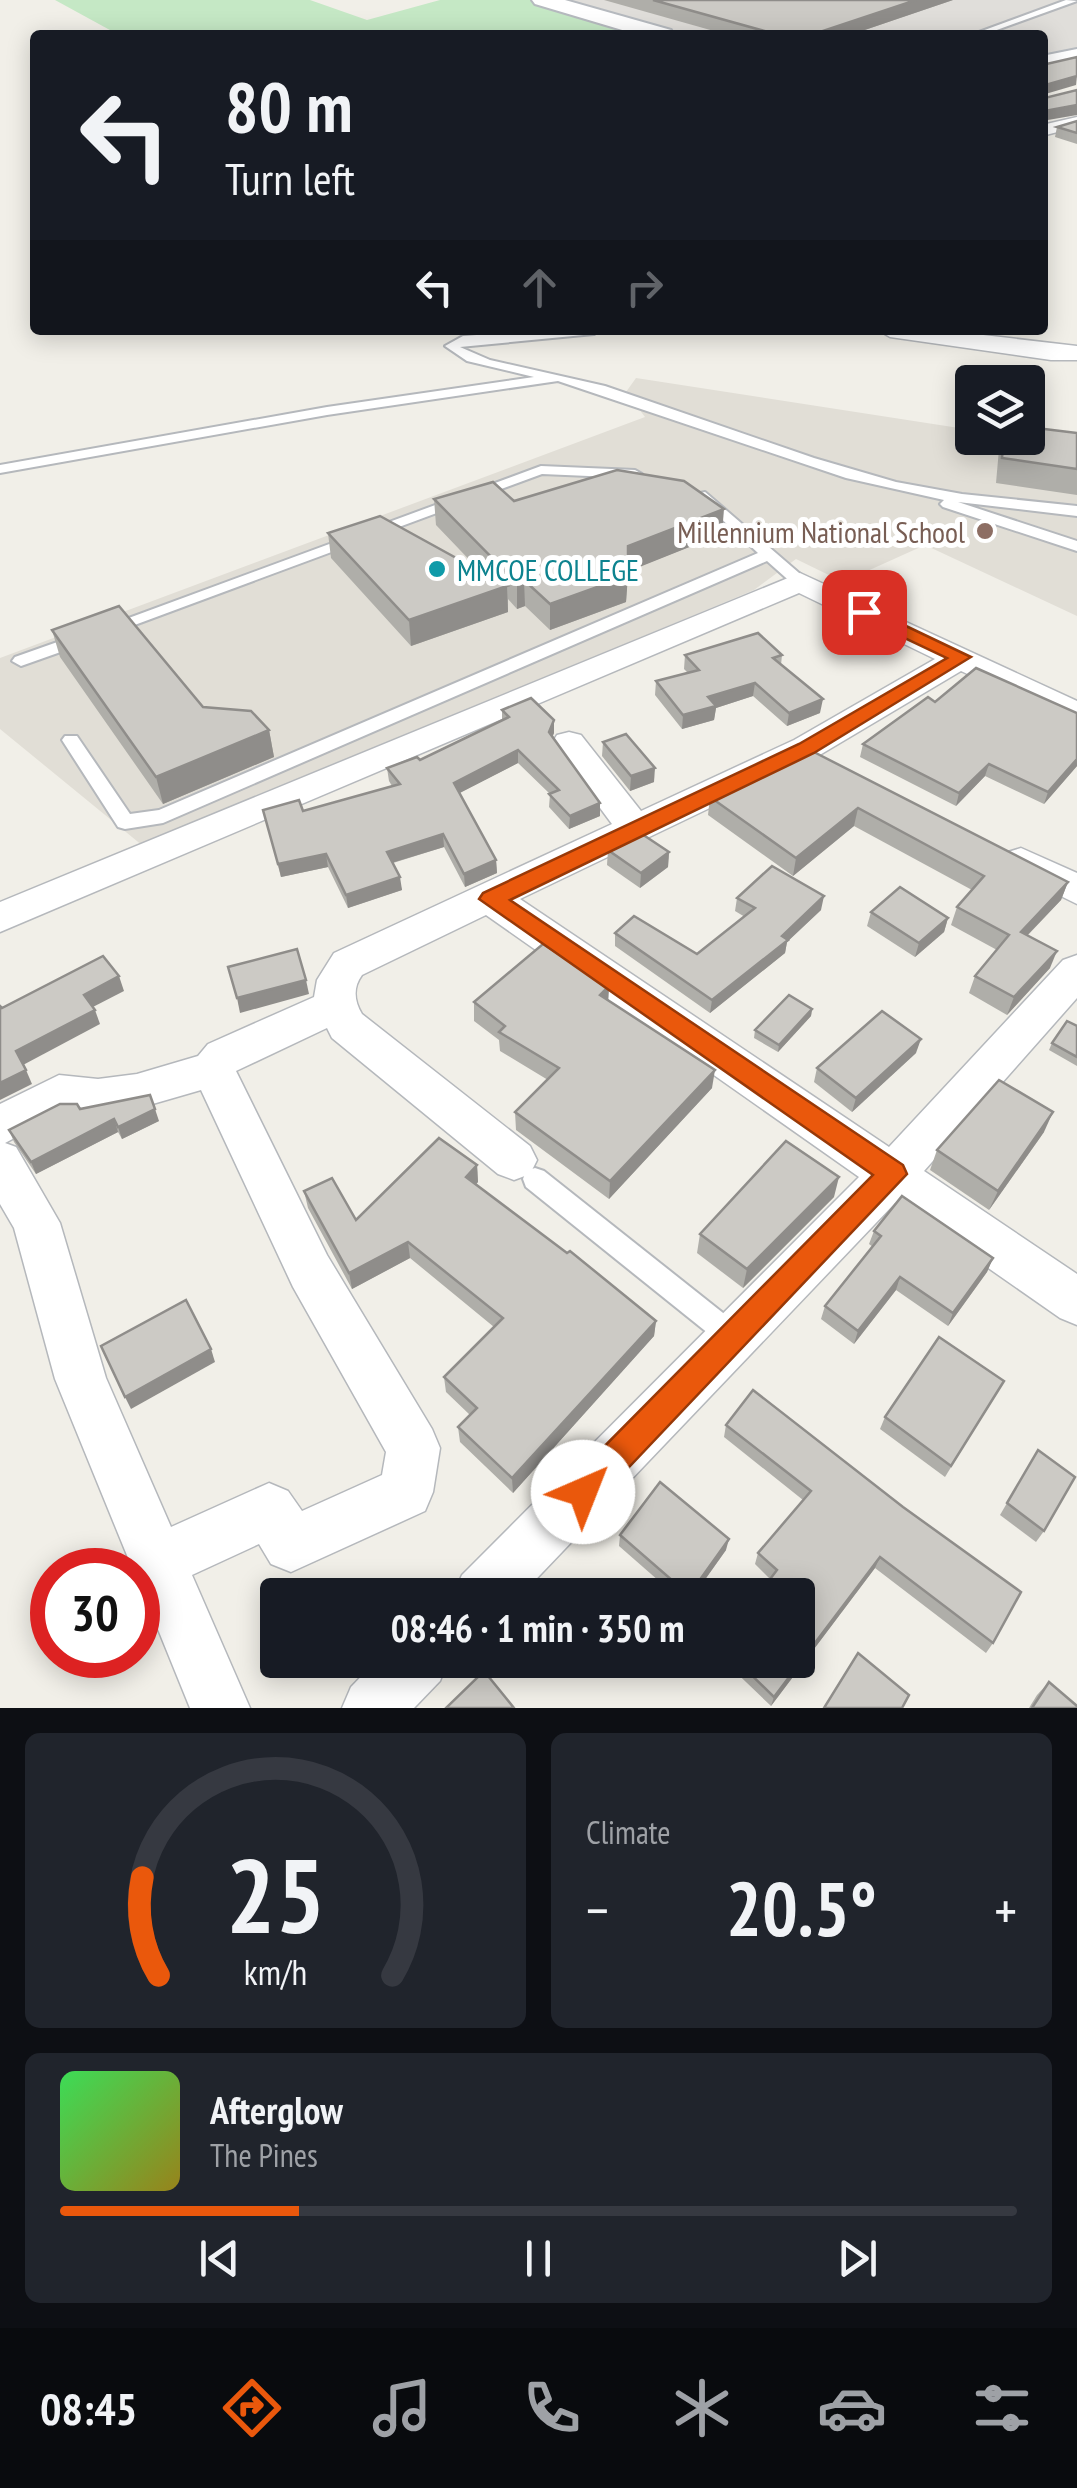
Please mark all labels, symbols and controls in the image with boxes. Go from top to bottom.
text: 80 m [225,61,353,151]
icon: left [60,70,190,200]
text: Turn left [225,149,355,207]
icon: left [407,260,462,315]
icon: ahead [512,260,567,315]
icon: right [617,260,672,315]
map controls [955,365,1045,455]
button: layers [955,365,1045,455]
place label: Millennium National School [677,512,965,551]
marker: Millennium National School [974,520,996,542]
place label: MMCOE COLLEGE [457,550,639,589]
marker: MMCOE COLLEGE [426,558,448,580]
pin [822,570,907,655]
icon: arrive [837,585,892,640]
position arrow [531,1440,635,1544]
speed limit sign: 30 [30,1548,160,1678]
text: 08:46 · 1 min · 350 m [391,1603,684,1652]
text: Climate [586,1811,670,1853]
text: 25 [226,1827,325,1962]
text: 20.5° [726,1860,877,1957]
text: − [586,1874,609,1945]
text: + [994,1874,1017,1945]
text: km/h [244,1949,307,1995]
text: Afterglow [210,2085,343,2134]
text: The Pines [210,2134,318,2176]
icon: previous [192,2231,247,2286]
icon: pause [511,2231,566,2286]
icon: next [830,2231,885,2286]
icon: directions [217,2373,287,2443]
icon: music [367,2373,437,2443]
icon: phone [517,2373,587,2443]
icon: climate [667,2373,737,2443]
icon: car [817,2373,887,2443]
icon: filters [967,2373,1037,2443]
text: 08:45 [40,2379,137,2437]

